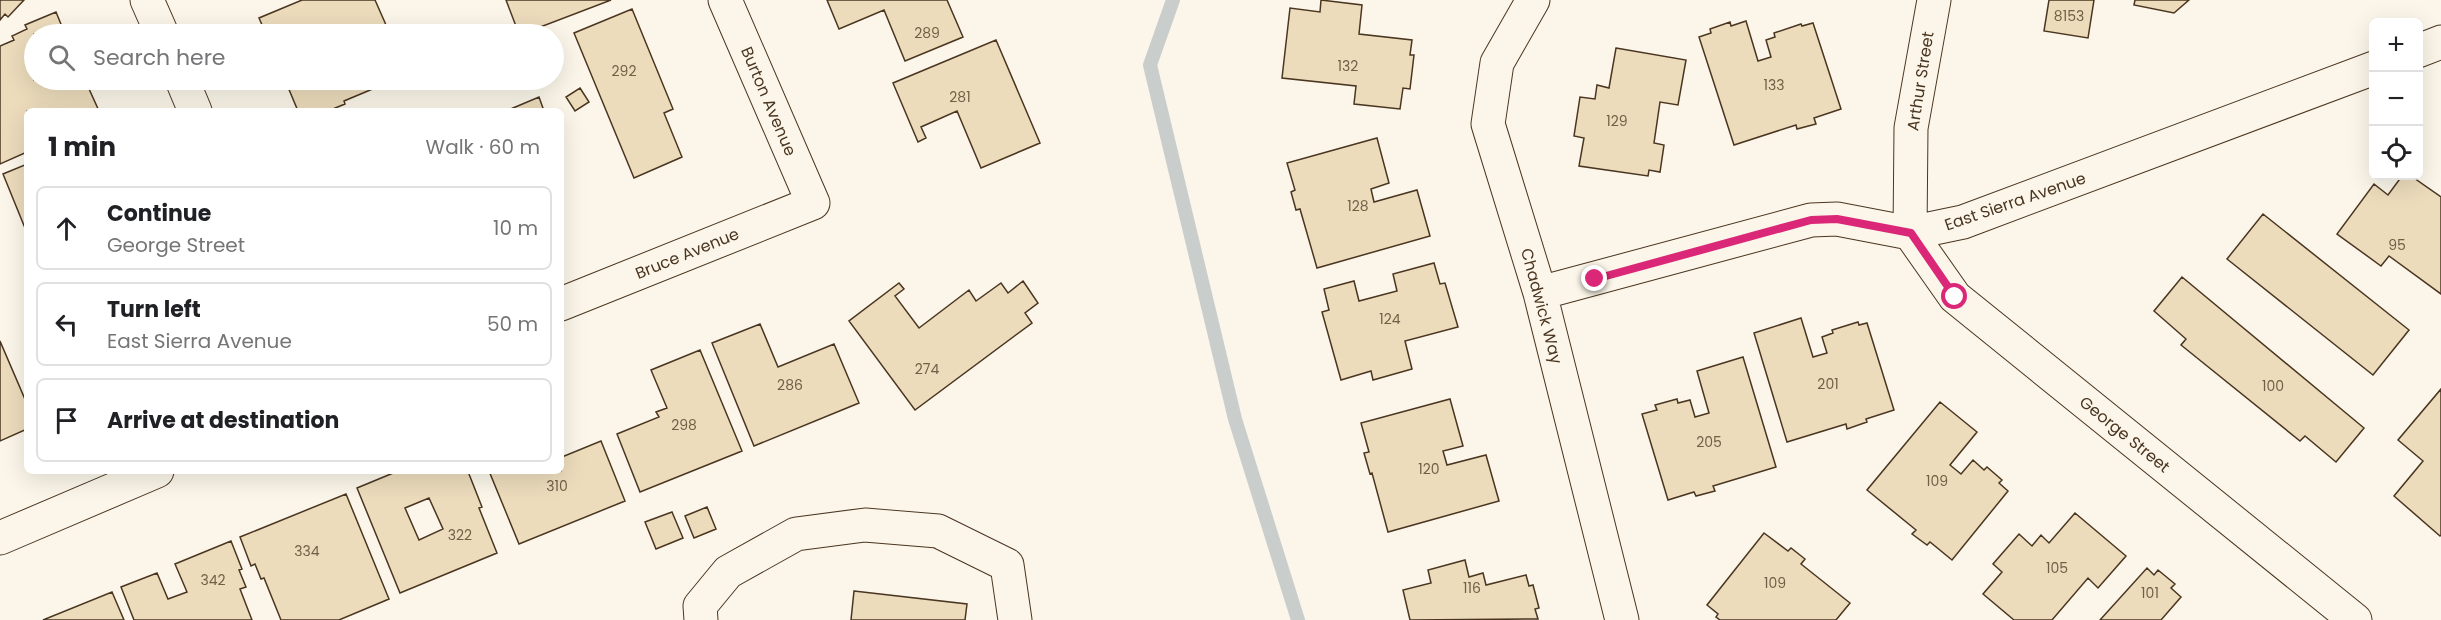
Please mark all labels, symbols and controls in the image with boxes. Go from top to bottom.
house number: 8153 [2054,6,2084,26]
map controls [2369,18,2423,180]
button: + [2369,18,2423,72]
house number: 289 [914,23,940,43]
search box [24,24,564,90]
street label: Arthur Street [1901,30,1940,132]
icon: search [45,41,78,74]
text: Search here [93,42,226,73]
street label: Burton Avenue [735,43,802,159]
house number: 132 [1338,56,1358,76]
house number: 292 [612,61,636,81]
button: − [2369,72,2423,126]
house number: 133 [1764,75,1784,95]
house number: 281 [949,87,971,107]
house number: 129 [1606,111,1628,131]
button: locate [2369,126,2423,180]
text: 1 min [48,129,116,165]
text: Walk · 60 m [426,133,540,161]
street label: East Sierra Avenue [1942,167,2089,236]
house number: 128 [1347,196,1369,216]
text: Continue [107,198,211,229]
icon: ahead [50,212,83,245]
text: 10 m [493,214,538,242]
street label: Bruce Avenue [632,222,743,285]
text: George Street [107,231,245,259]
house number: 95 [2388,235,2406,255]
street label: Chadwick Way [1515,246,1568,367]
route end [1581,265,1607,291]
route start [1941,283,1967,309]
text: Turn left [107,294,201,325]
icon: left [50,308,83,341]
house number: 124 [1379,309,1401,329]
text: 50 m [487,310,538,338]
text: East Sierra Avenue [107,327,292,355]
house number: 274 [915,359,939,379]
house number: 201 [1817,374,1839,394]
house number: 286 [777,375,803,395]
house number: 100 [2262,376,2284,396]
street label: George Street [2075,391,2175,478]
icon: arrive [50,404,83,437]
text: Arrive at destination [107,405,339,436]
house number: 298 [671,415,697,435]
house number: 205 [1696,432,1722,452]
house number: 120 [1418,459,1440,479]
house number: 109 [1926,471,1948,491]
house number: 310 [546,476,568,496]
house number: 322 [448,525,472,545]
house number: 334 [294,541,320,561]
house number: 105 [2046,558,2068,578]
house number: 342 [200,570,226,590]
house number: 109 [1764,573,1786,593]
house number: 116 [1463,578,1481,598]
house number: 101 [2141,583,2159,603]

